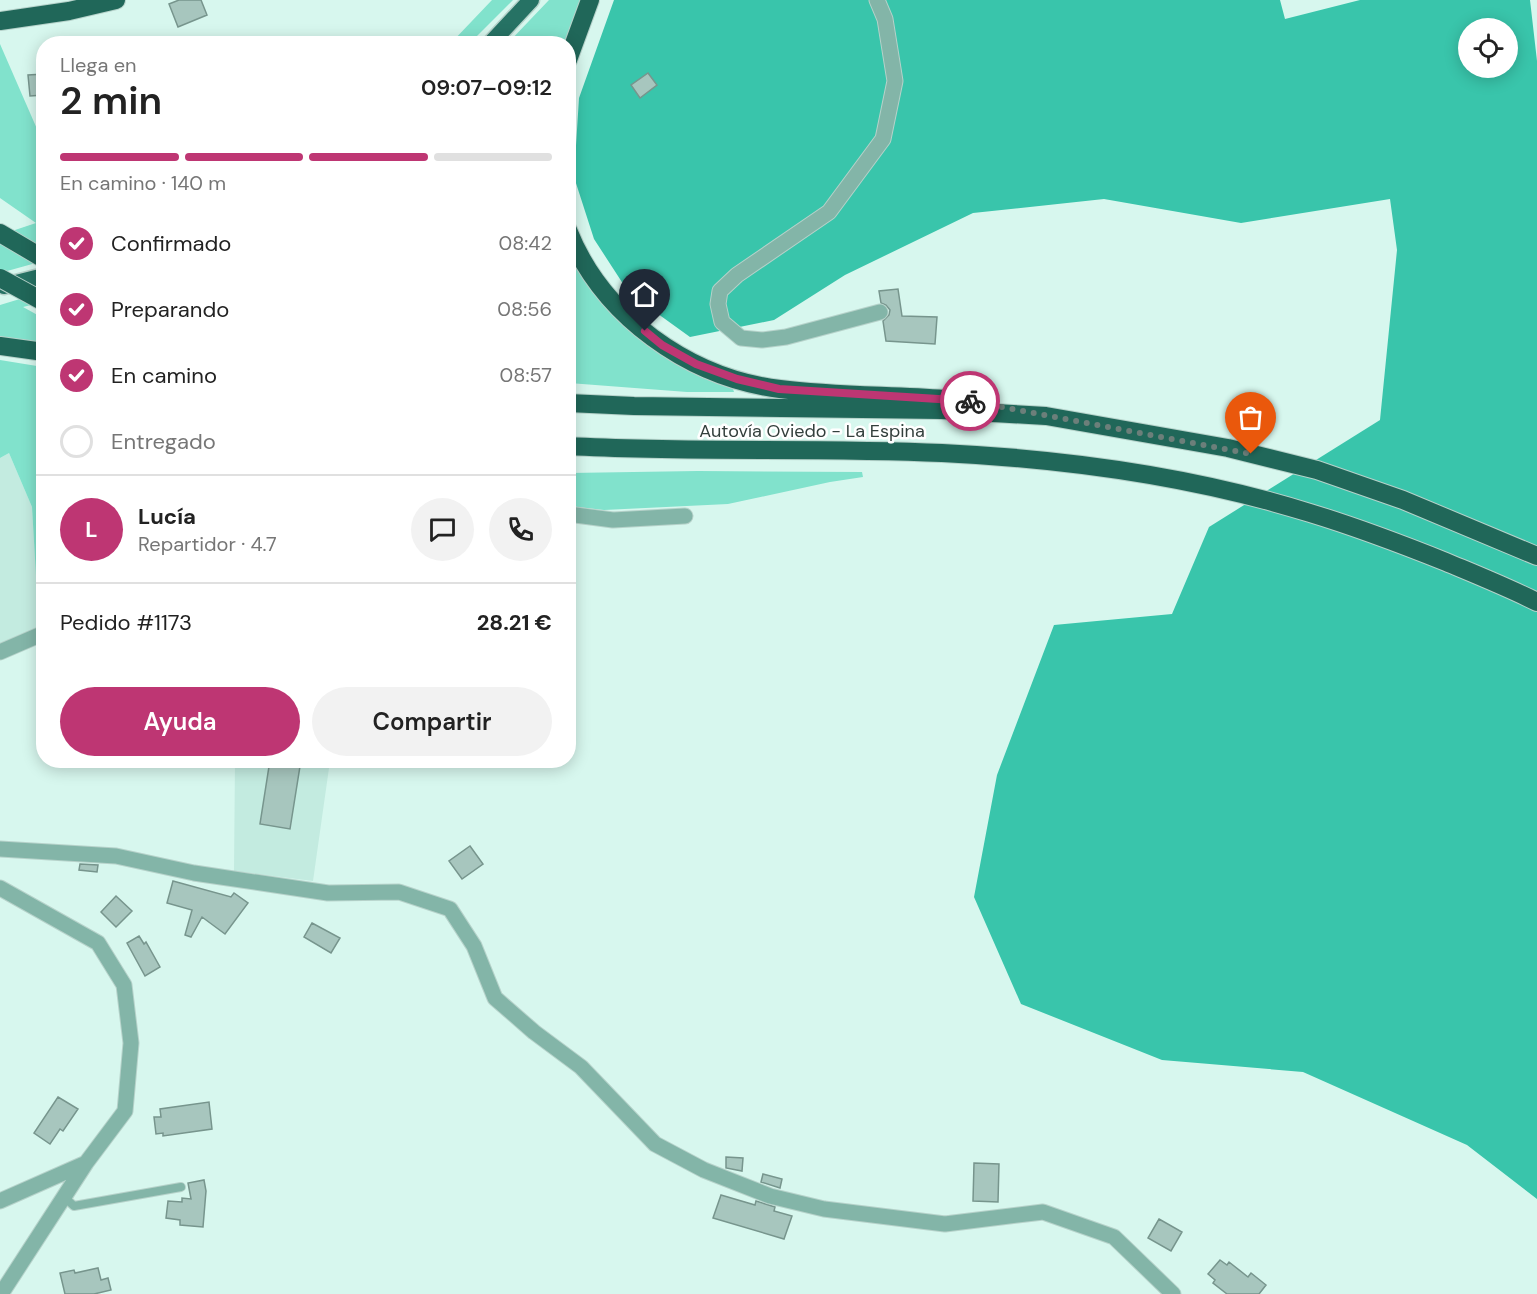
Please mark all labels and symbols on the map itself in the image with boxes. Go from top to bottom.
pin [619,269,670,331]
courier [940,371,1000,431]
pin [1225,392,1276,454]
street label: Autovía Oviedo - La Espina [699,419,925,443]

